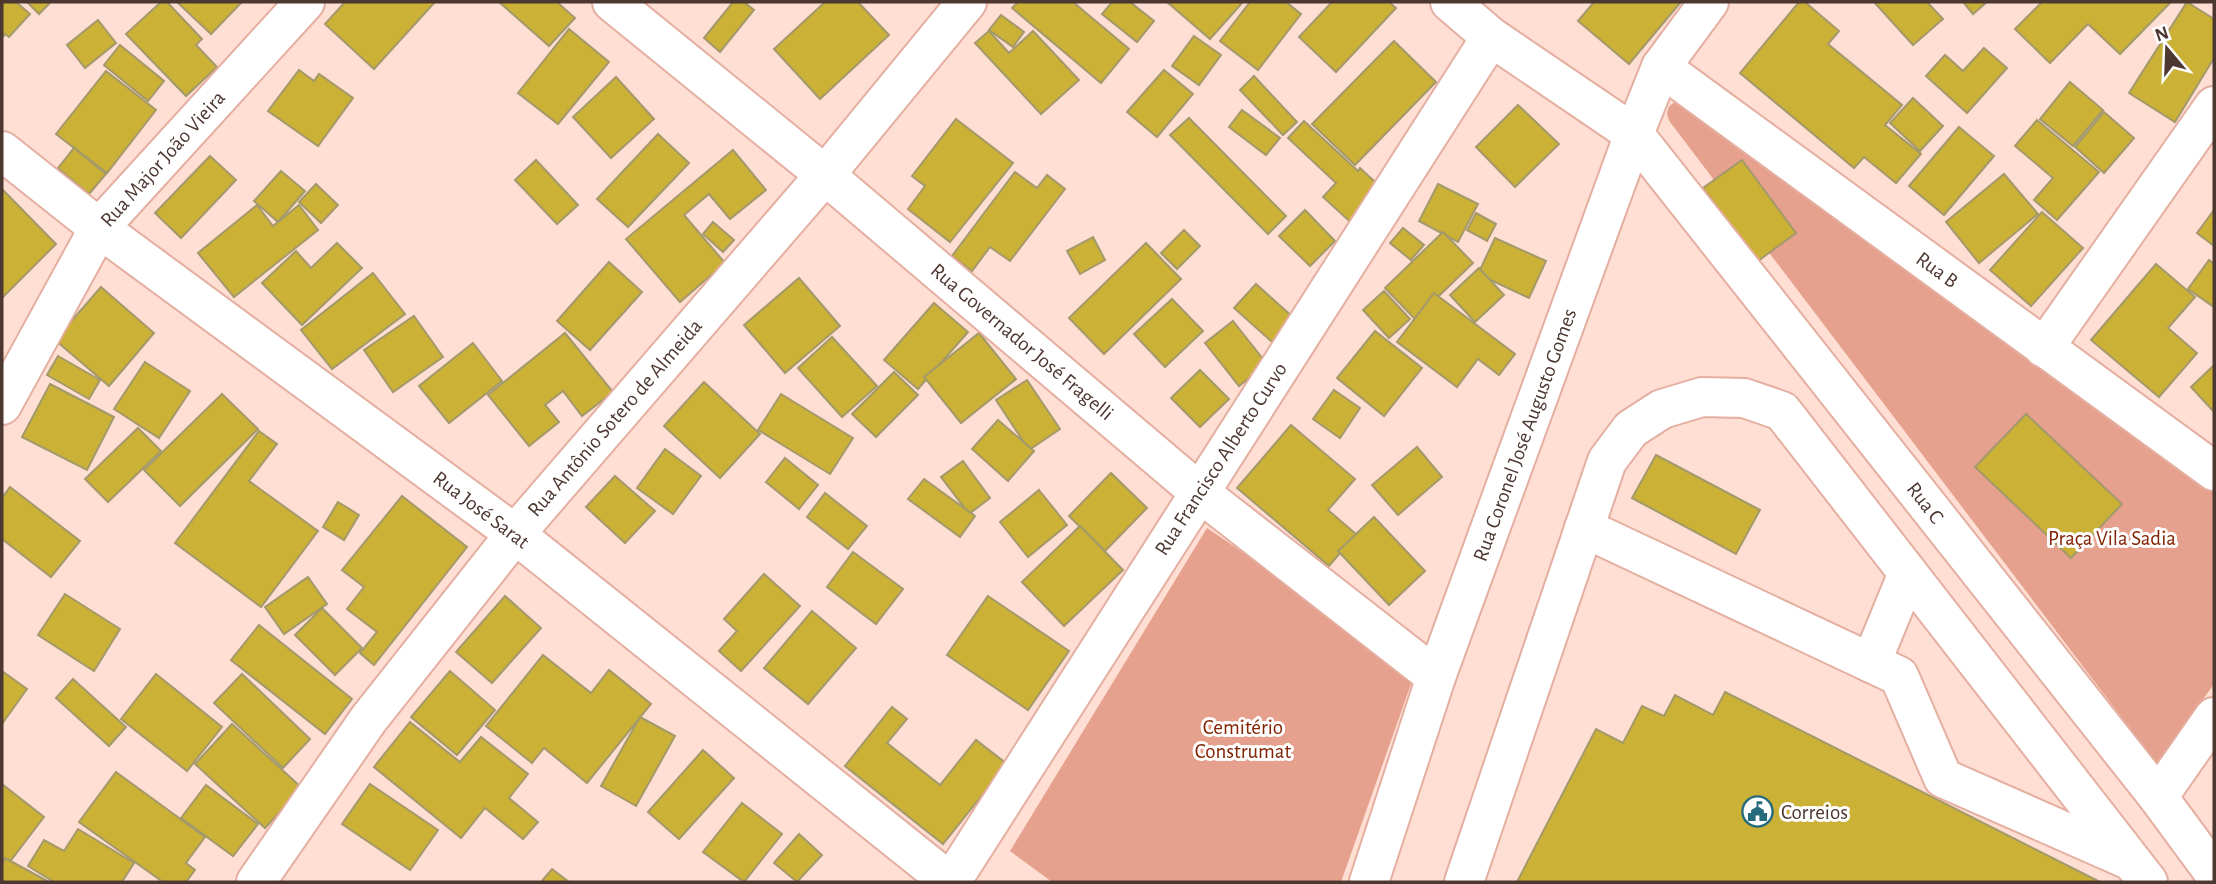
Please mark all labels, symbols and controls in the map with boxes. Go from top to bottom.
north arrow [2132,14,2202,84]
text: N [2153,23,2171,45]
street label: Rua Major João Vieira [97,87,230,231]
street label: Rua B [1912,248,1962,292]
street label: Rua Governador José Fragelli [927,260,1117,424]
street label: Rua Coronel José Augusto Gomes [1469,306,1581,564]
street label: Rua Antônio Sotero de Almeida [524,315,706,521]
street label: Rua Francisco Alberto Curvo [1151,359,1291,559]
street label: Rua José Sarat [429,467,533,553]
street label: Rua C [1903,478,1947,528]
park label: Praça Vila Sadia [2048,528,2176,549]
park label: Cemitério Construmat [1195,717,1291,762]
public building icon: Correios [1741,795,1775,829]
place label: Correios [1781,802,1848,823]

